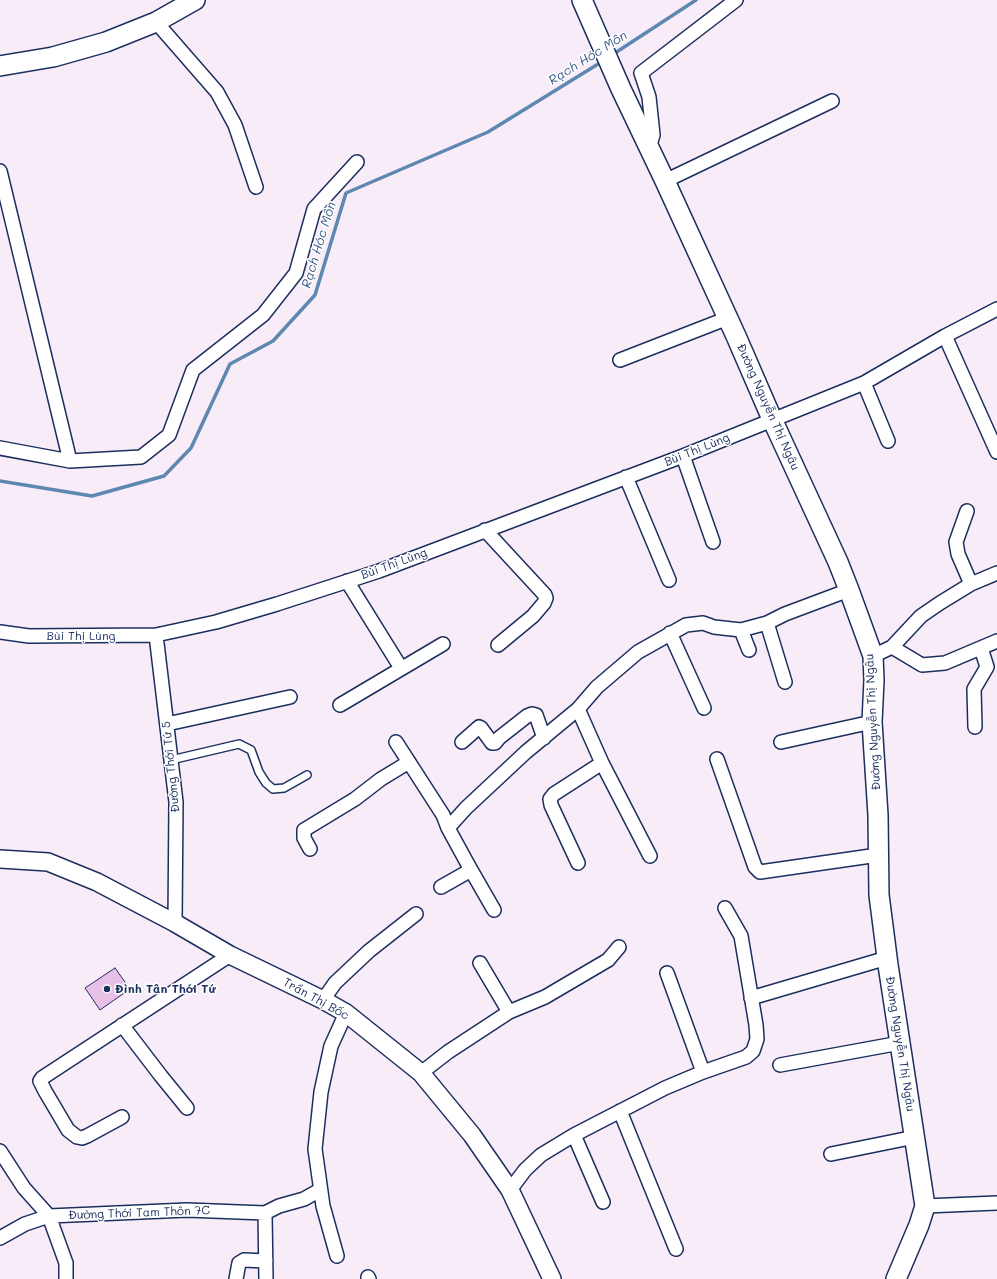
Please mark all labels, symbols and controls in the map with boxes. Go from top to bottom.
water label: Rạch Hóc Môn [546,28,630,88]
water label: Rạch Hóc Môn [298,200,340,290]
street label: Đường Nguyễn Thị Ngâu [734,341,802,473]
street label: Bùi Thị Lùng [662,430,732,470]
street label: Bùi Thị Lùng [359,545,429,583]
street label: Bùi Thị Lùng [47,629,115,643]
street label: Đường Nguyễn Thị Ngâu [862,653,884,791]
street label: Đường Thới Tứ 5 [159,721,183,813]
street label: Trần Thị Bốc [280,975,352,1023]
street label: Đường Nguyễn Thị Ngâu [882,975,918,1113]
place label: Đình Tân Thới Tứ [115,982,215,996]
marker: Đình Tân Thới Tứ [102,984,112,994]
street label: Đường Thới Tam Thôn 7C [68,1203,210,1223]

